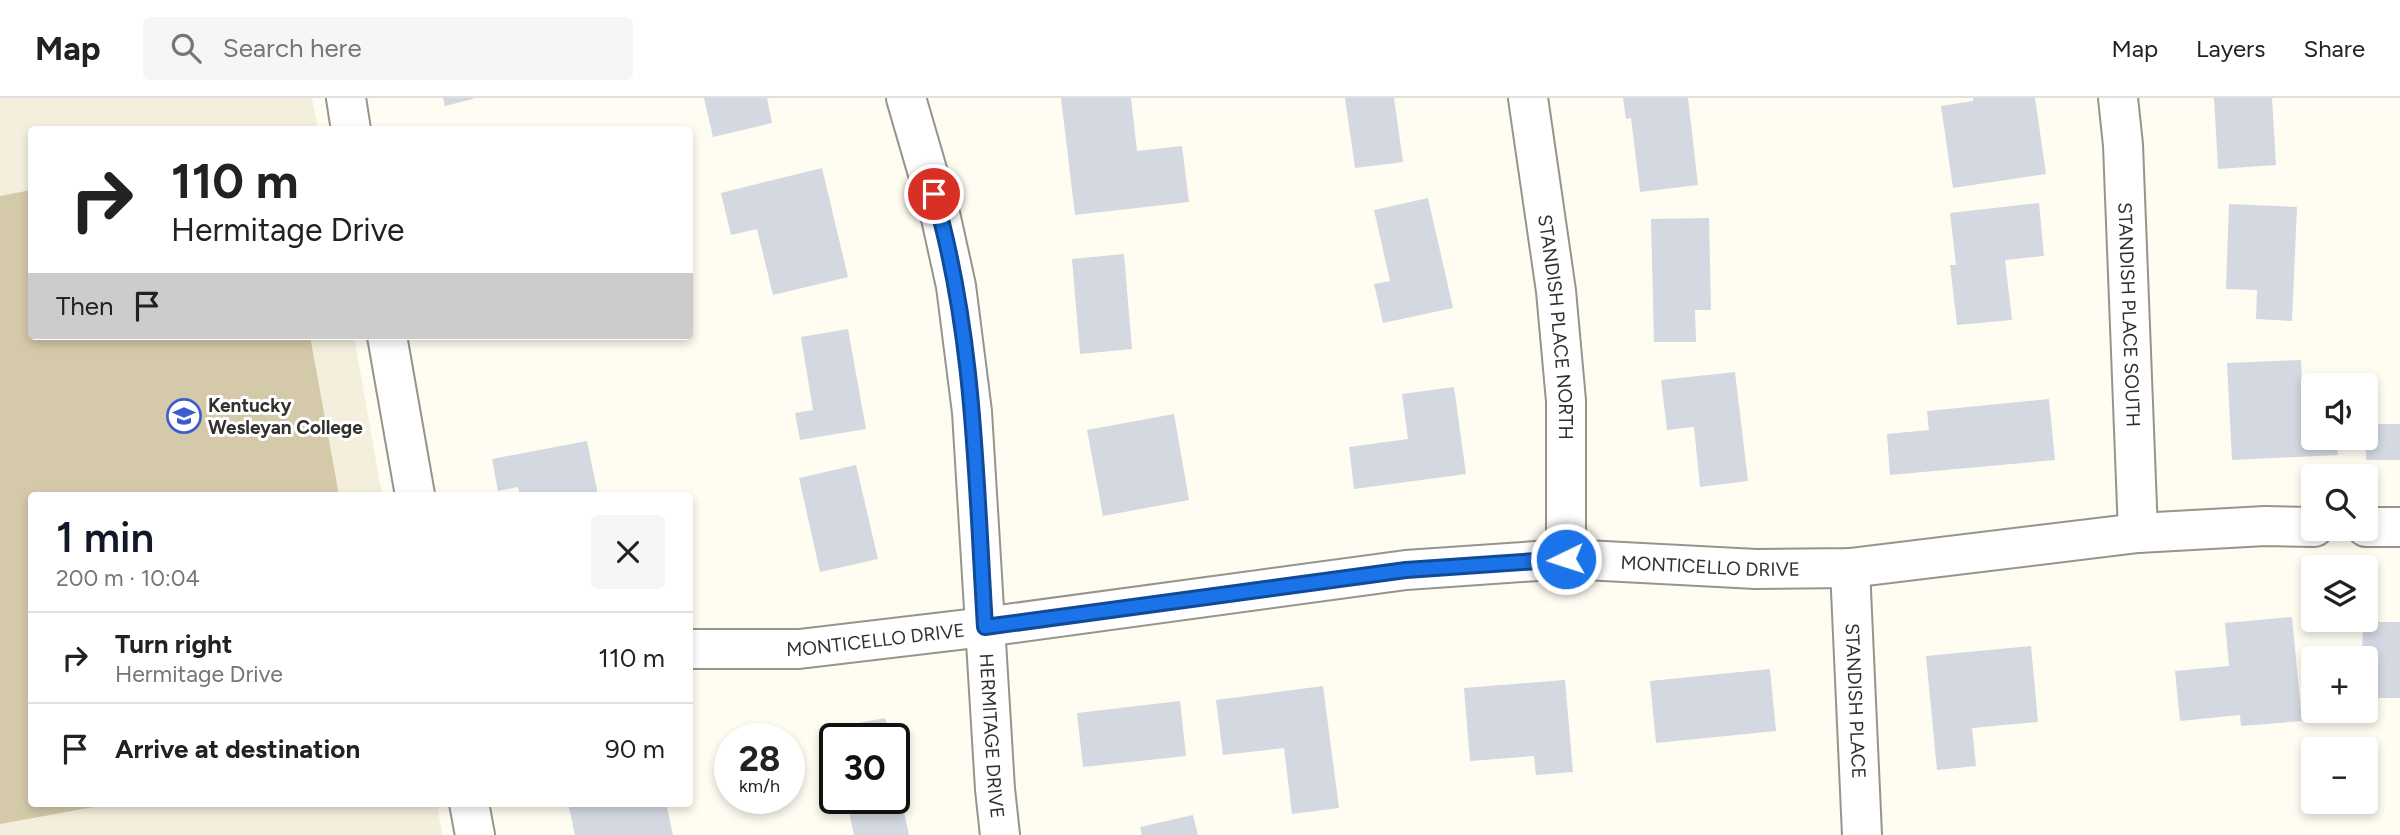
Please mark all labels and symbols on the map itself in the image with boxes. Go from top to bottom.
pin [904,164,964,224]
street label: STANDISH PLACE SOUTH [2113,202,2145,427]
street label: STANDISH PLACE NORTH [1533,213,1577,440]
place label: Kentucky Wesleyan College [208,394,363,439]
school or university icon: Kentucky Wesleyan College [165,397,203,435]
position arrow [1529,522,1603,596]
street label: MONTICELLO DRIVE [1620,551,1800,581]
street label: MONTICELLO DRIVE [786,618,966,661]
street label: STANDISH PLACE [1840,623,1870,779]
street label: HERMITAGE DRIVE [975,653,1009,819]
speed limit sign: 30 [819,723,910,814]

